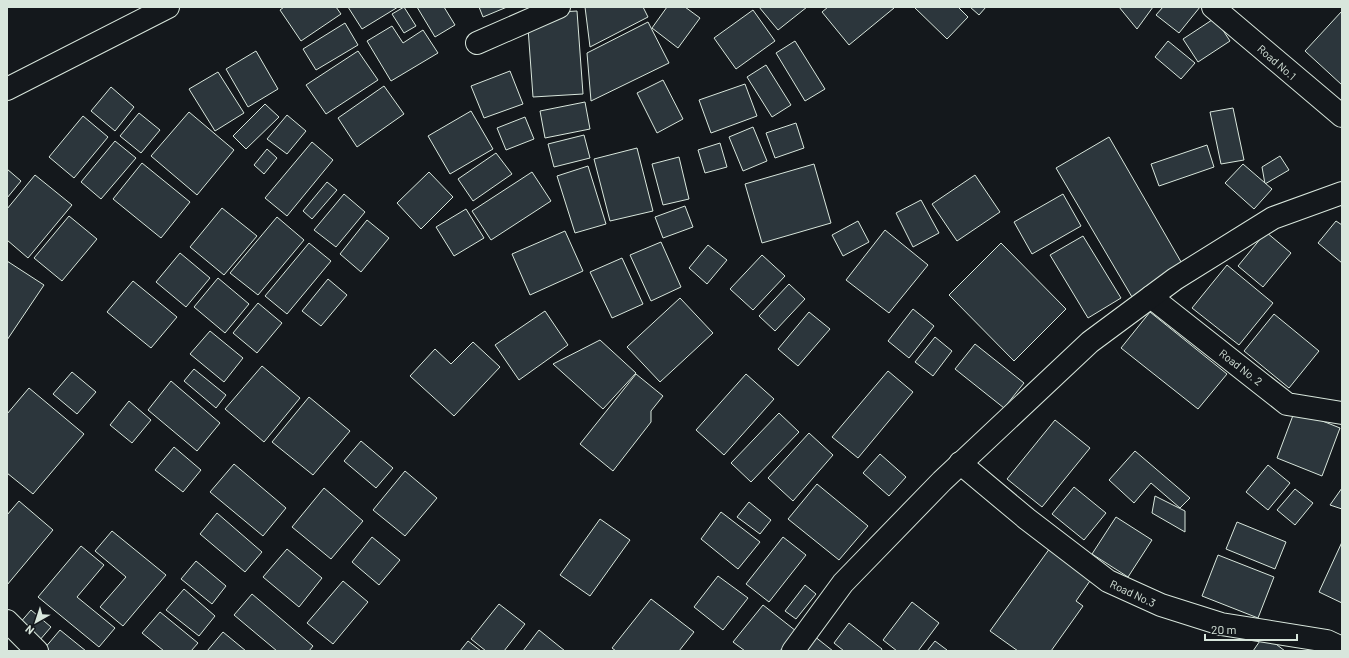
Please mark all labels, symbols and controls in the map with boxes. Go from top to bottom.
street label: Road No.1 [1255,42,1299,82]
street label: Road No. 2 [1217,346,1265,388]
street label: Road No.3 [1108,577,1158,609]
north arrow [16,602,56,642]
scale bar [1205,616,1297,642]
text: 20 m [1211,622,1237,636]
text: N [22,623,36,638]

